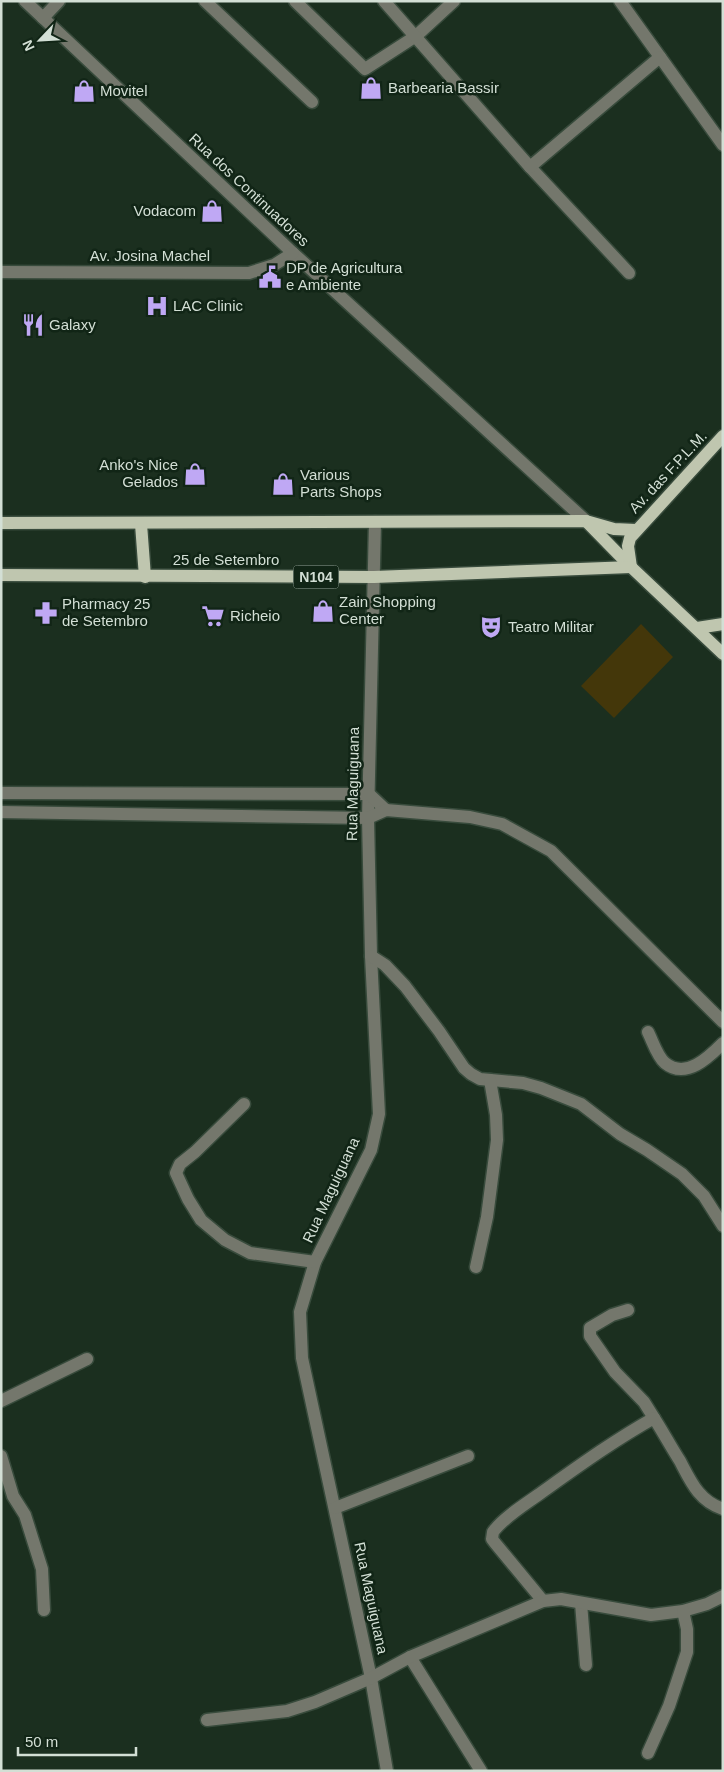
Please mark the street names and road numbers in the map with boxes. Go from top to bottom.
street label: Rua dos Continuadores [186,130,313,250]
street label: Av. Josina Machel [90,247,210,264]
street label: Av. das F.P.L.M. [625,427,710,516]
street label: 25 de Setembro [173,551,279,568]
road number: N104 [294,566,338,588]
street label: Rua Maguiguana [343,726,362,841]
street label: Rua Maguiguana [299,1134,363,1245]
street label: Rua Maguiguana [351,1540,392,1656]

